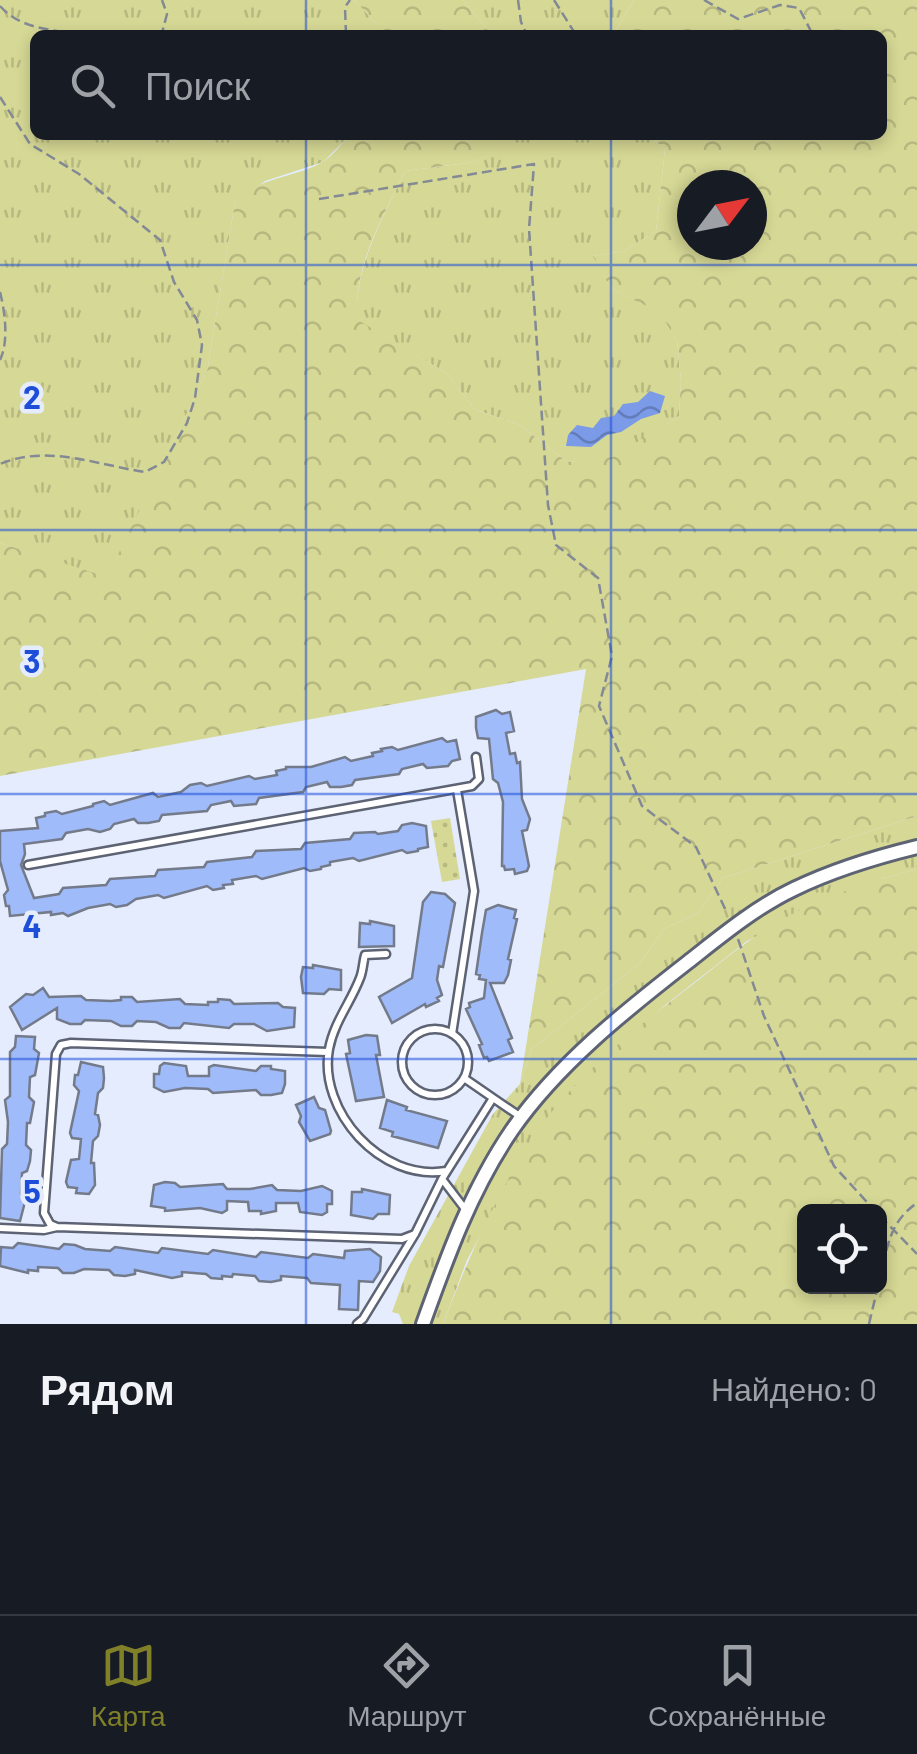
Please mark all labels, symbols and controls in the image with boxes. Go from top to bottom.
search box [30,30,887,140]
icon: search [65,58,120,113]
text: Поиск [145,62,250,108]
north arrow [677,170,767,260]
text: 2 [23,377,41,415]
text: 3 [23,641,41,679]
text: 4 [22,906,42,944]
text: 5 [23,1171,41,1209]
map controls [797,1204,887,1294]
button: locate [797,1204,887,1294]
text: Рядом [40,1363,175,1413]
text: Найдено: 0 [711,1369,877,1407]
tab: Карта [91,1638,166,1733]
tab: Маршрут [347,1638,466,1733]
tab: Сохранённые [648,1638,826,1733]

